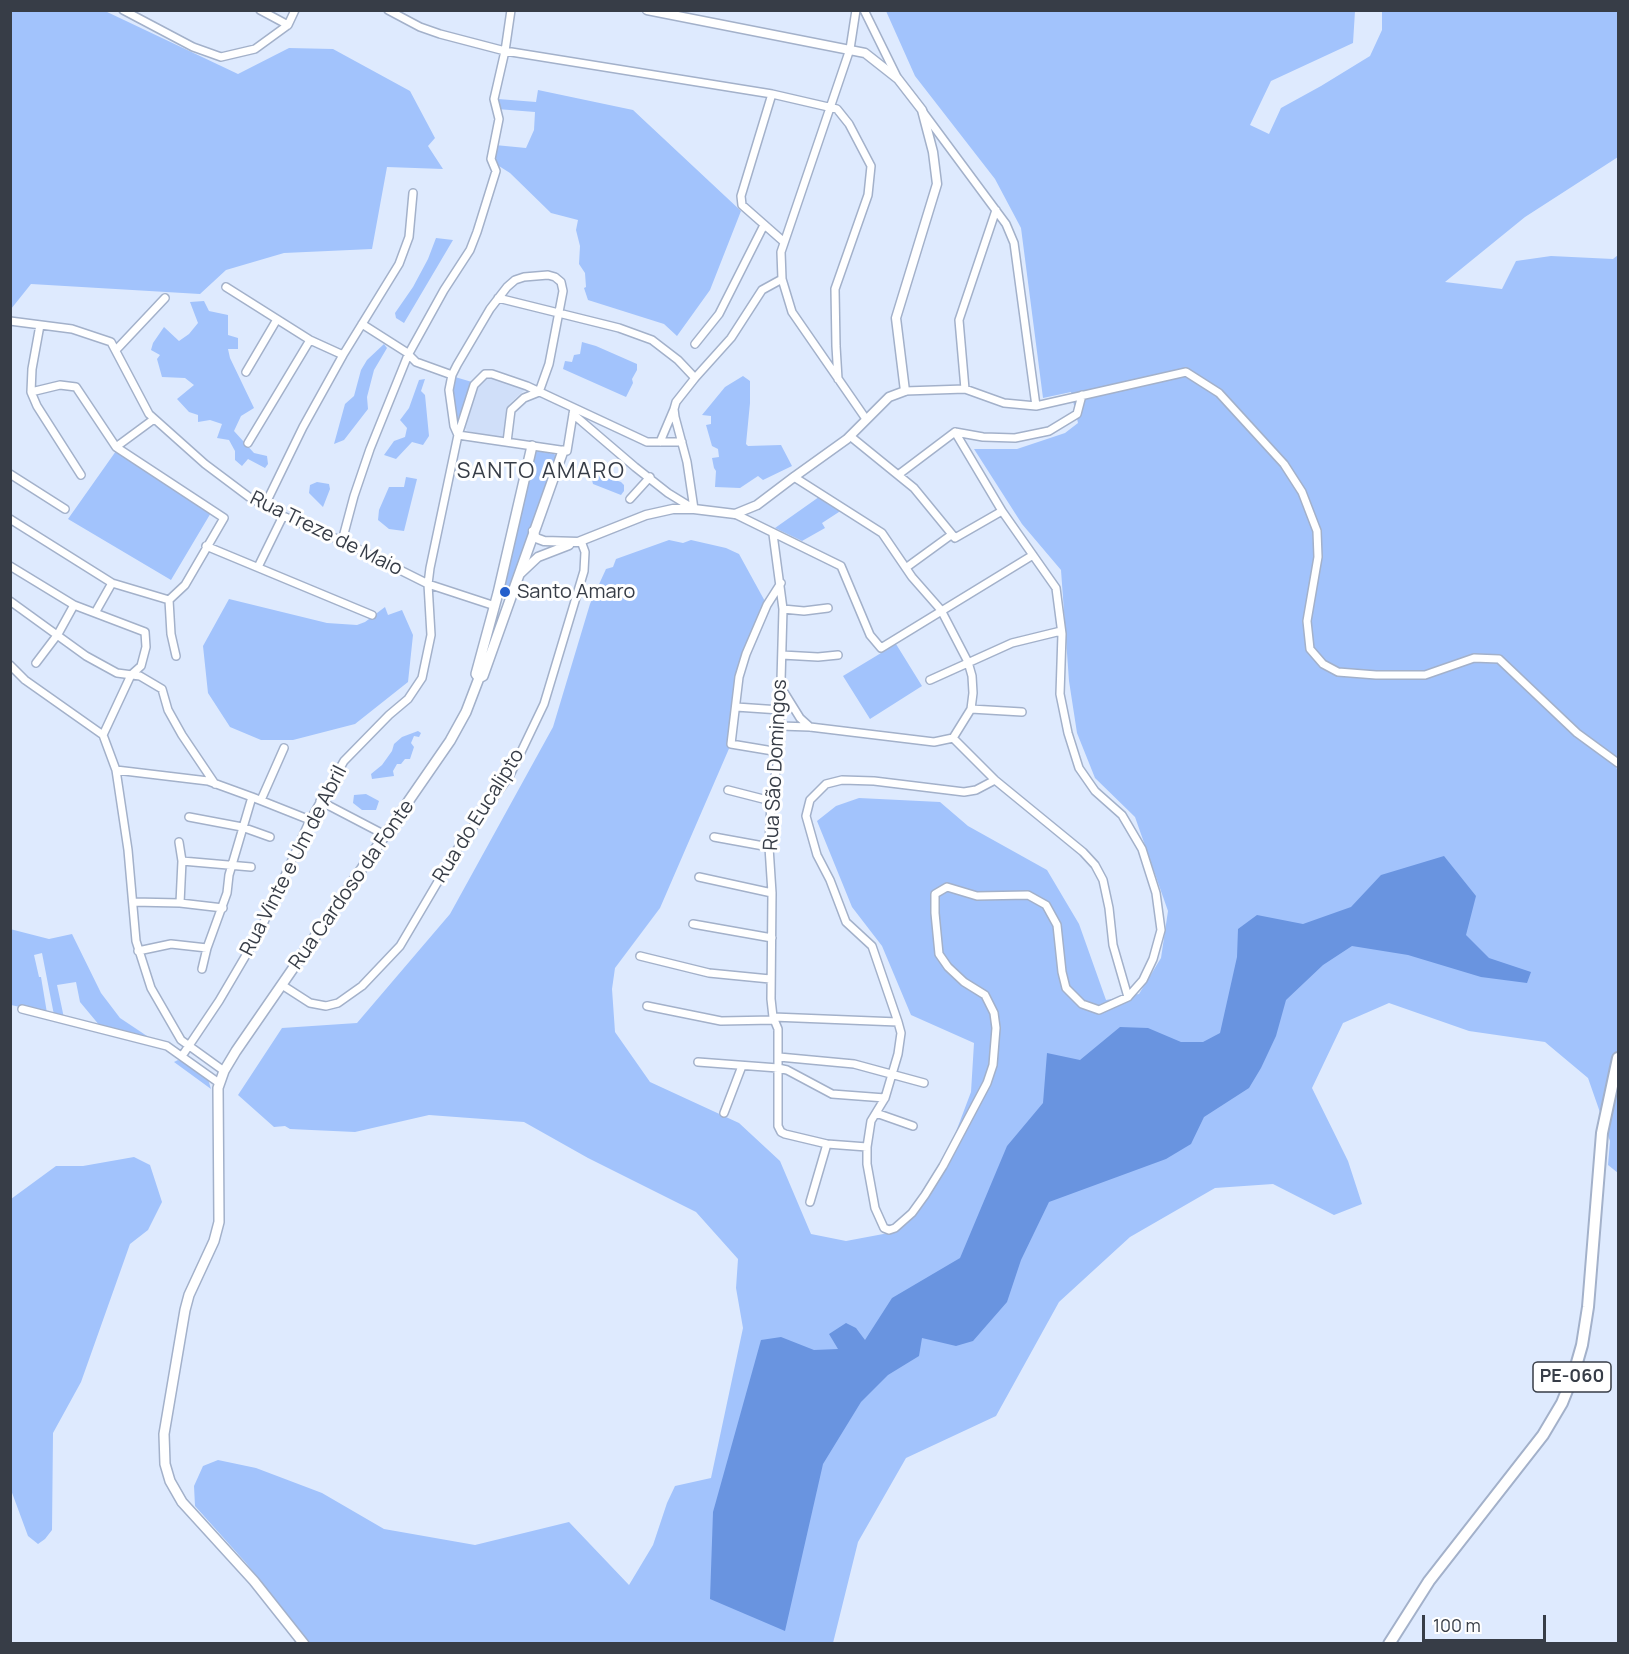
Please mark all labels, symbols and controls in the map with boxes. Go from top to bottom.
district label: SANTO AMARO [457,459,625,485]
street label: Rua Treze de Maio [246,487,406,581]
place label: Santo Amaro [517,580,635,604]
marker: Santo Amaro [498,585,512,599]
street label: Rua São Domingos [760,679,792,851]
street label: Rua do Eucalipto [428,745,530,887]
street label: Rua Vinte e Um de Abril [236,762,352,960]
street label: Rua Cardoso da Fonte [284,796,420,974]
road number: PE-060 [1533,1362,1611,1392]
scale bar [1425,1603,1550,1641]
text: 100 m [1433,1613,1481,1637]

